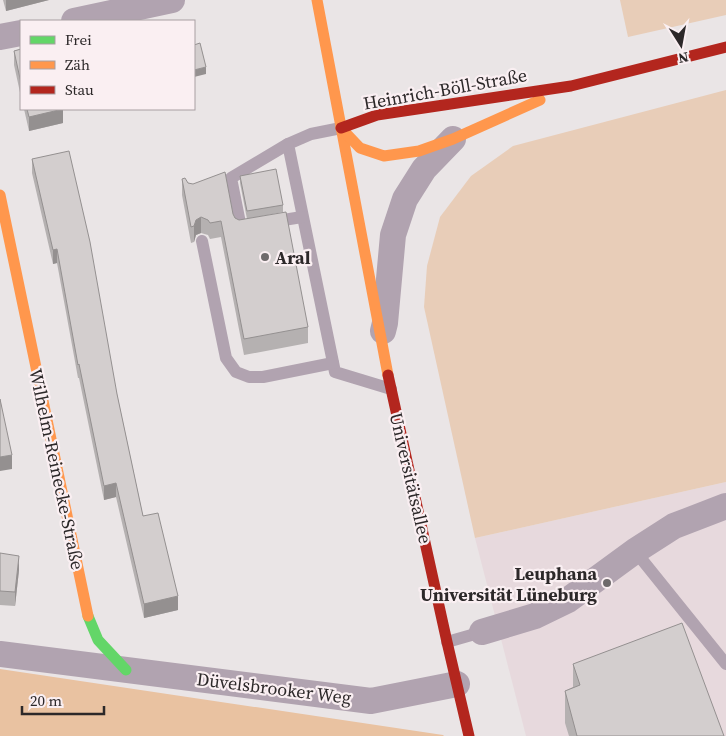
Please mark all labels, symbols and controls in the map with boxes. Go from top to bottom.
legend [20,20,195,110]
north arrow [656,20,706,70]
text: Frei [65,29,92,50]
text: N [677,47,690,69]
text: Zäh [65,54,90,75]
street label: Heinrich-Böll-Straße [361,62,529,116]
text: Stau [65,79,94,100]
place label: Aral [275,245,311,270]
marker: Aral [259,251,271,263]
street label: Wilhelm-Reinecke-Straße [23,366,91,572]
street label: Universitätsallee [384,410,438,546]
place label: Leuphana Universität Lüneburg [420,561,597,607]
marker: Leuphana Universität Lüneburg [601,577,613,589]
street label: Düvelsbrooker Weg [195,666,353,710]
scale bar [22,684,105,716]
text: 20 m [30,690,62,711]

